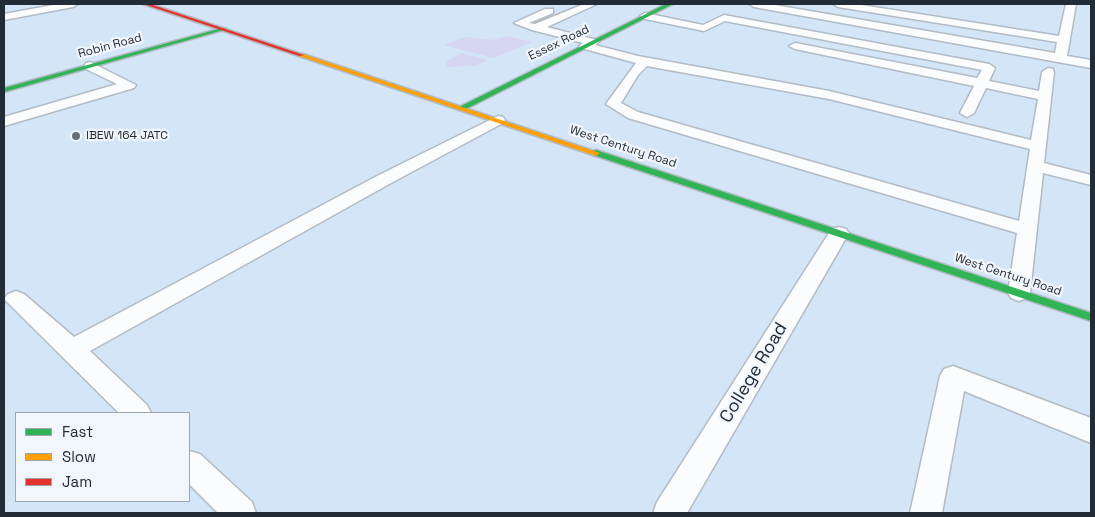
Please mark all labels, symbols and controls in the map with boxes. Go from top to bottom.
street label: Essex Road [526,22,592,64]
street label: Robin Road [76,31,144,61]
street label: West Century Road [568,123,678,171]
place label: IBEW 164 JATC [86,129,168,143]
marker: IBEW 164 JATC [70,130,82,142]
street label: West Century Road [953,251,1063,299]
street label: College Road [716,319,792,427]
legend [15,412,190,502]
text: Fast [62,422,93,441]
text: Slow [62,447,96,466]
text: Jam [62,472,92,491]

